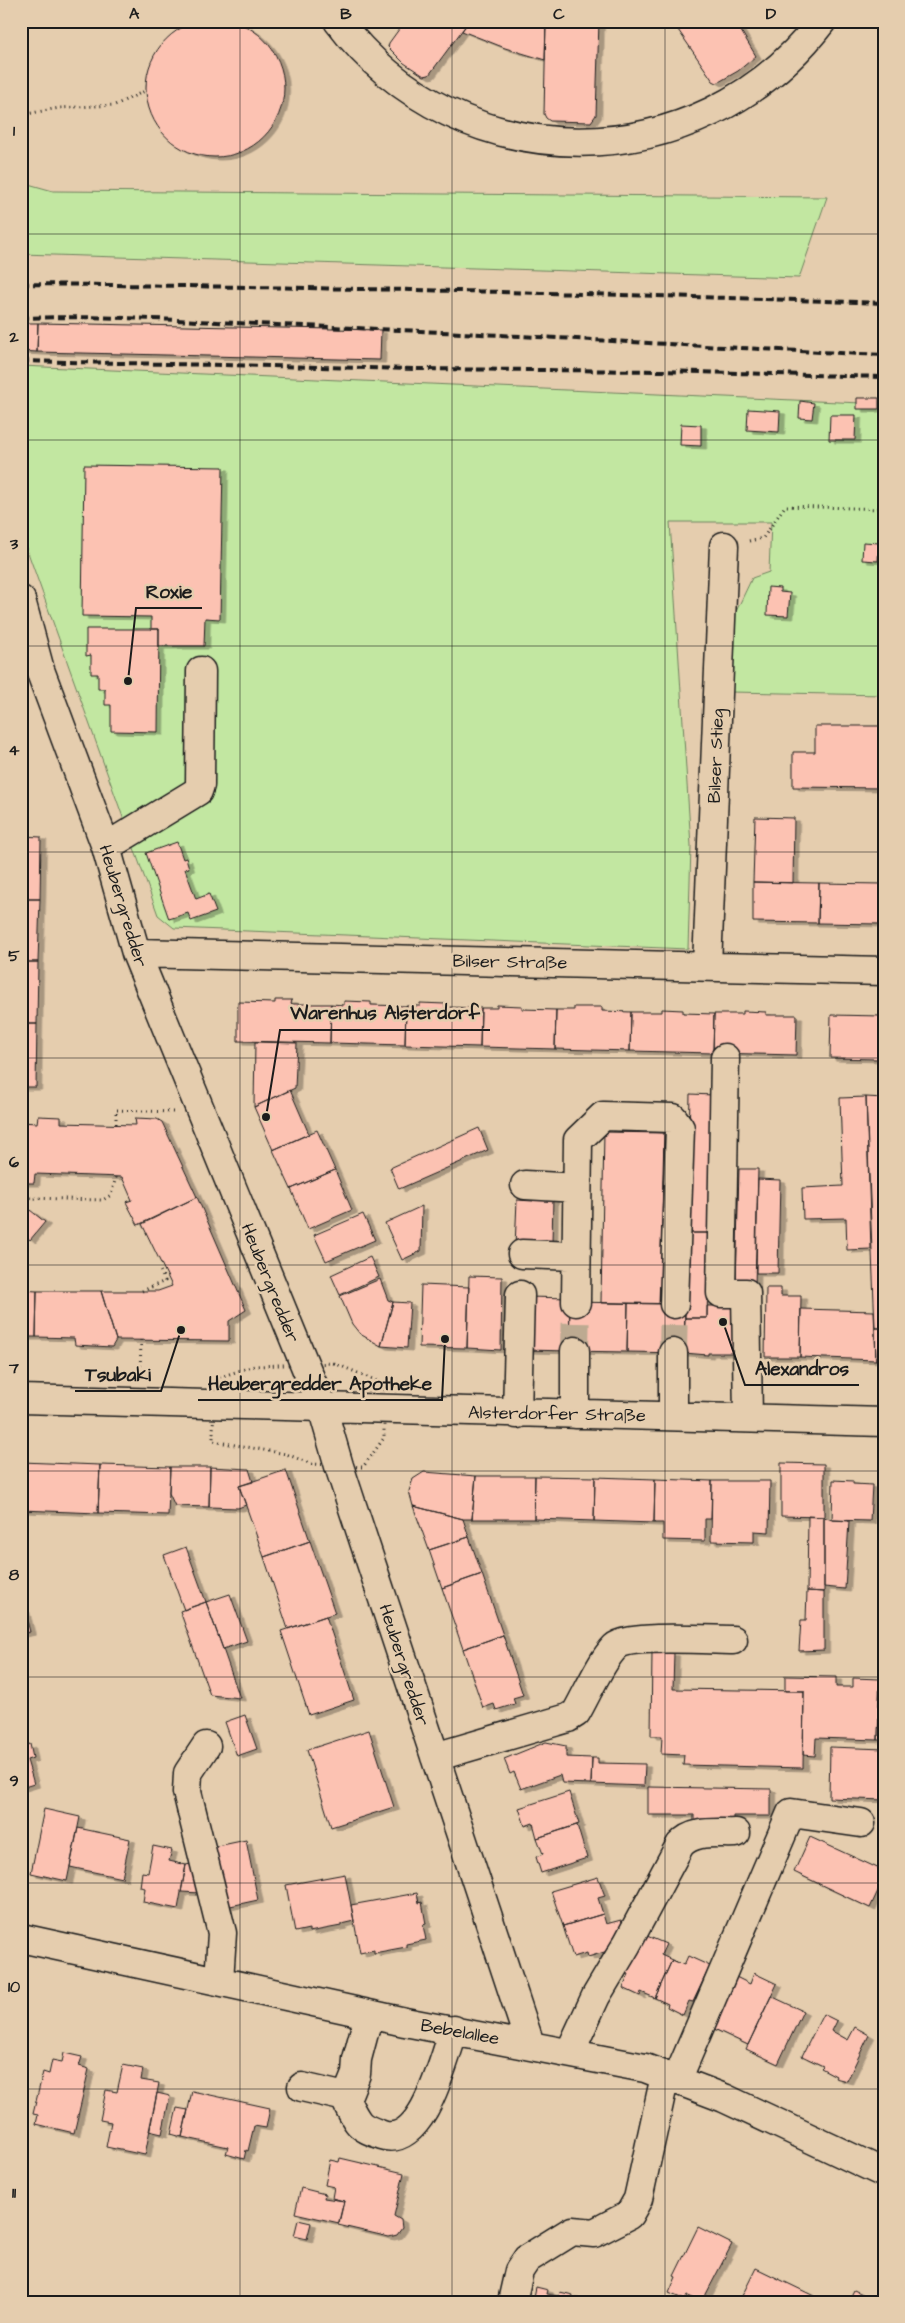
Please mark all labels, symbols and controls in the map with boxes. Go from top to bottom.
text: A [129,3,140,25]
text: B [340,3,352,25]
text: C [553,3,565,25]
text: D [766,3,777,25]
text: 1 [13,120,16,142]
text: 2 [8,326,19,348]
text: 3 [9,533,19,555]
callout: Roxie [136,574,202,608]
text: Roxie [146,579,193,606]
street label: Bilser Stieg [702,708,731,804]
text: 4 [9,739,20,761]
street label: Heubergredder [92,842,153,971]
text: 5 [8,945,20,967]
street label: Bilser Straße [452,949,568,976]
callout: Warenhus Alsterdorf [280,996,490,1030]
text: Warenhus Alsterdorf [289,1000,480,1027]
text: 6 [9,1151,19,1173]
street label: Heubergredder [234,1220,305,1347]
callout: Alexandros [745,1351,859,1385]
text: Alexandros [755,1356,849,1383]
text: 7 [8,1357,19,1379]
callout: Tsubaki [75,1357,161,1391]
text: Tsubaki [84,1362,151,1389]
callout: Heubergredder Apotheke [198,1366,442,1400]
text: Heubergredder Apotheke [208,1371,433,1399]
street label: Alsterdorfer Straße [468,1400,646,1428]
text: 8 [9,1564,20,1586]
street label: Heubergredder [372,1601,435,1729]
text: 9 [9,1770,19,1792]
text: 10 [8,1976,20,1998]
street label: Bebelallee [419,2013,502,2051]
text: 11 [12,2182,17,2204]

